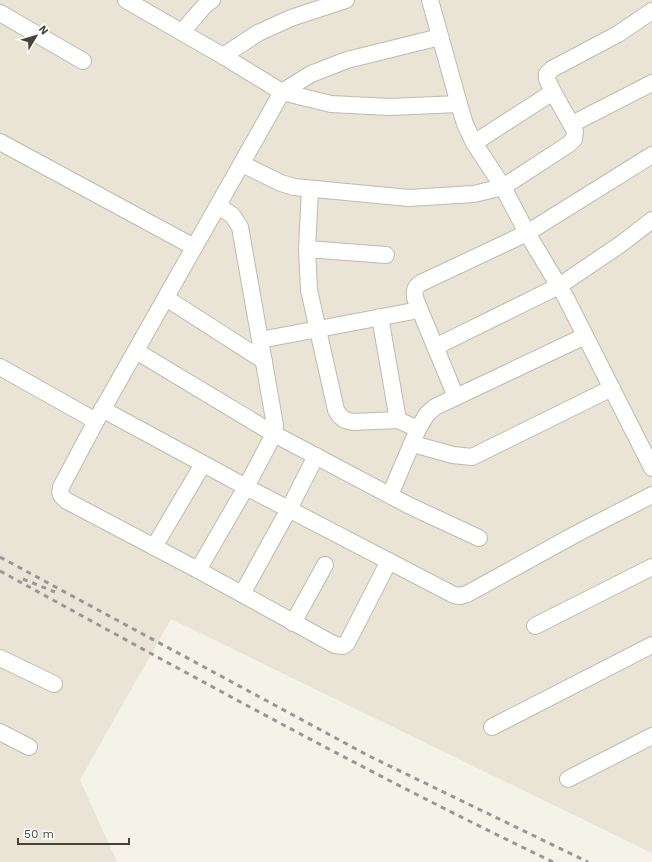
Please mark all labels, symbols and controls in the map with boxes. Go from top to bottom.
north arrow [16,16,56,56]
text: N [36,23,51,37]
scale bar [18,820,129,846]
text: 50 m [24,827,54,841]

